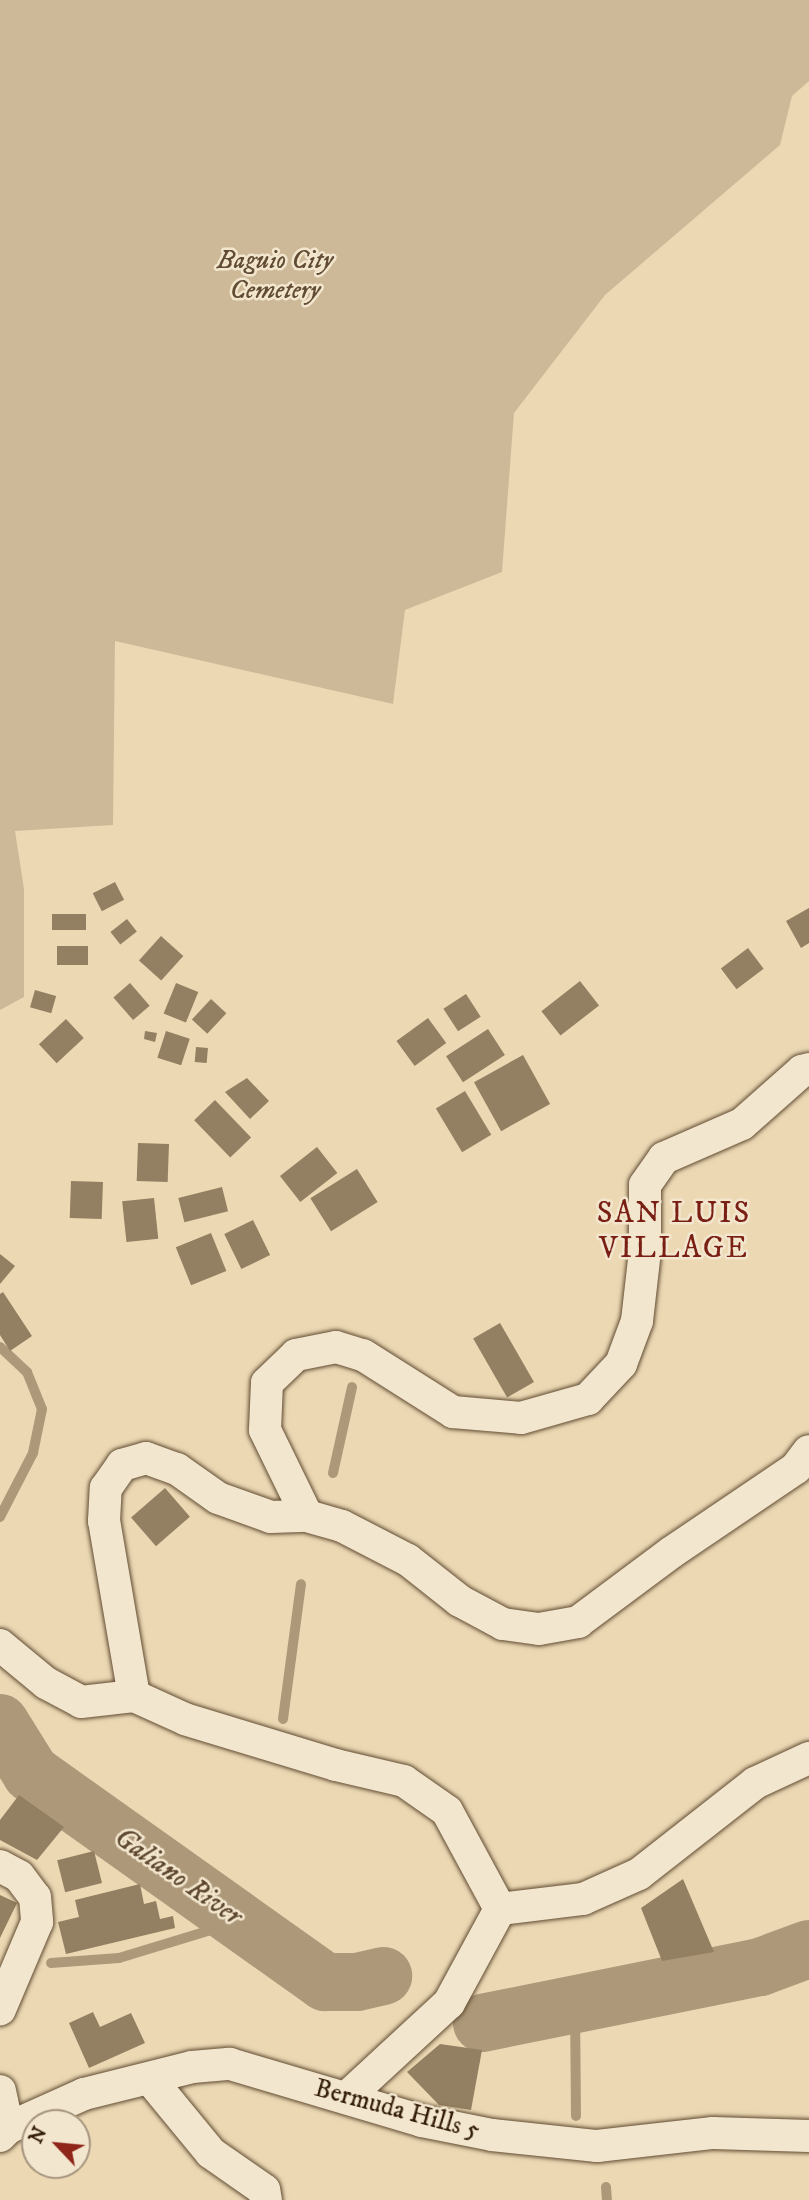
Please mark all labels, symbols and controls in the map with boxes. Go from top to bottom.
park label: Baguio City Cemetery [217,245,333,306]
district label: SAN LUIS VILLAGE [598,1196,750,1266]
water label: Galiano River [108,1821,248,1933]
street label: Bermuda Hills 5 [311,2073,483,2147]
north arrow [21,2109,91,2179]
text: N [25,2123,52,2148]

